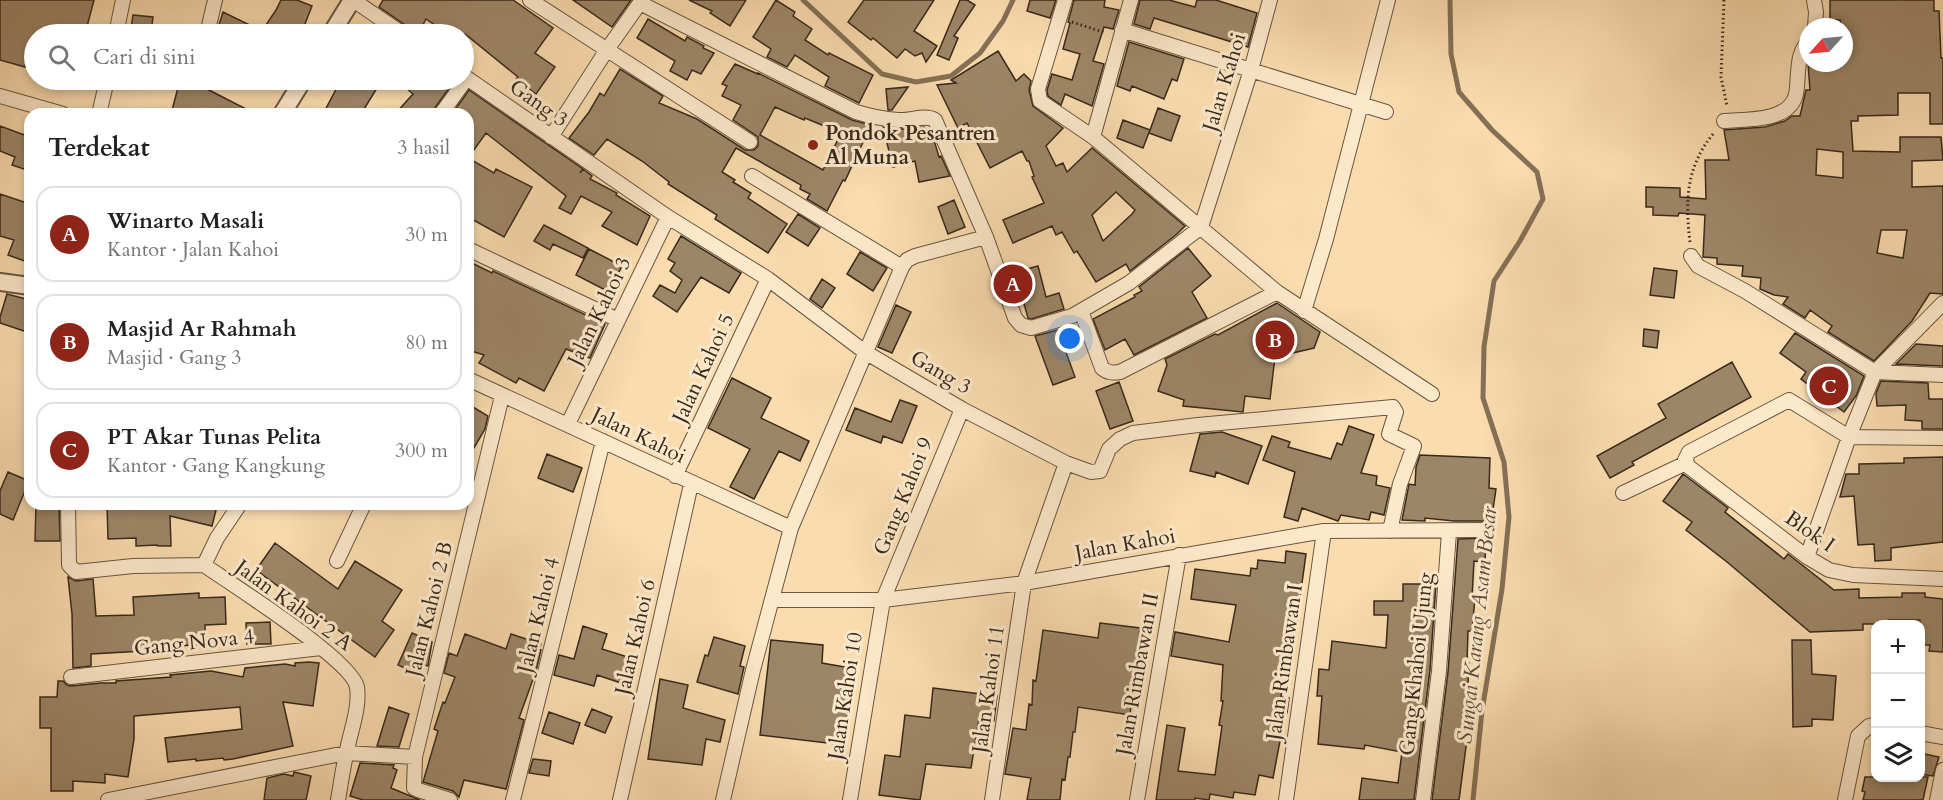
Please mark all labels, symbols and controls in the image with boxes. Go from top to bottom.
north arrow [1799,18,1853,72]
search box [24,24,474,90]
street label: Jalan Kahoi [1195,29,1253,138]
icon: search [45,41,78,74]
text: Cari di sini [93,42,196,72]
street label: Gang 3 [503,73,574,134]
place label: Pondok Pesantren Al Muna [825,119,996,172]
text: Terdekat [48,130,150,165]
text: 3 hasil [397,134,450,161]
marker: Pondok Pesantren Al Muna [806,138,820,152]
text: Winarto Masali [107,206,264,236]
text: A [62,221,77,248]
text: 30 m [405,221,448,248]
text: Kantor · Jalan Kahoi [107,236,279,263]
street label: Jalan Kahoi 3 [559,252,638,373]
pin: A [994,262,1032,306]
street label: Jalan Kahoi 5 [664,309,742,431]
text: Masjid Ar Rahmah [107,314,296,344]
pin: B [1256,318,1294,362]
your location [1055,324,1084,353]
text: B [62,329,77,356]
text: 80 m [405,329,448,356]
street label: Gang 3 [905,343,976,401]
text: Masjid · Gang 3 [107,344,242,371]
pin: C [1810,364,1848,408]
street label: Jalan Kahoi [584,399,691,471]
text: PT Akar Tunas Pelita [107,422,321,452]
street label: Gang Kahoi 9 [867,433,940,560]
text: C [62,437,77,464]
text: 300 m [395,437,448,464]
text: Kantor · Gang Kangkung [107,452,325,479]
water label: Sungai Karang Asam Besar [1450,504,1504,745]
street label: Blok I [1779,504,1841,559]
street label: Jalan Kahoi [1070,521,1178,568]
street label: Jalan Kahoi 2 B [398,539,460,682]
street label: Jalan Kahoi 2 A [227,551,358,658]
street label: Jalan Kahoi 4 [509,554,567,679]
street label: Gang Khahoi Ujung [1392,571,1441,757]
street label: Jalan Kahoi 6 [607,576,663,701]
street label: Jalan Rimbawan I [1259,582,1310,745]
street label: Jalan Rimbawan II [1108,591,1166,761]
map controls [1871,620,1925,782]
button: + [1871,620,1925,674]
street label: Gang Nova 4 [133,622,256,663]
street label: Jalan Kahoi 11 [965,623,1012,758]
street label: Jalan Kahoi 10 [821,630,870,765]
button: − [1871,674,1925,728]
button: layers [1871,728,1925,782]

